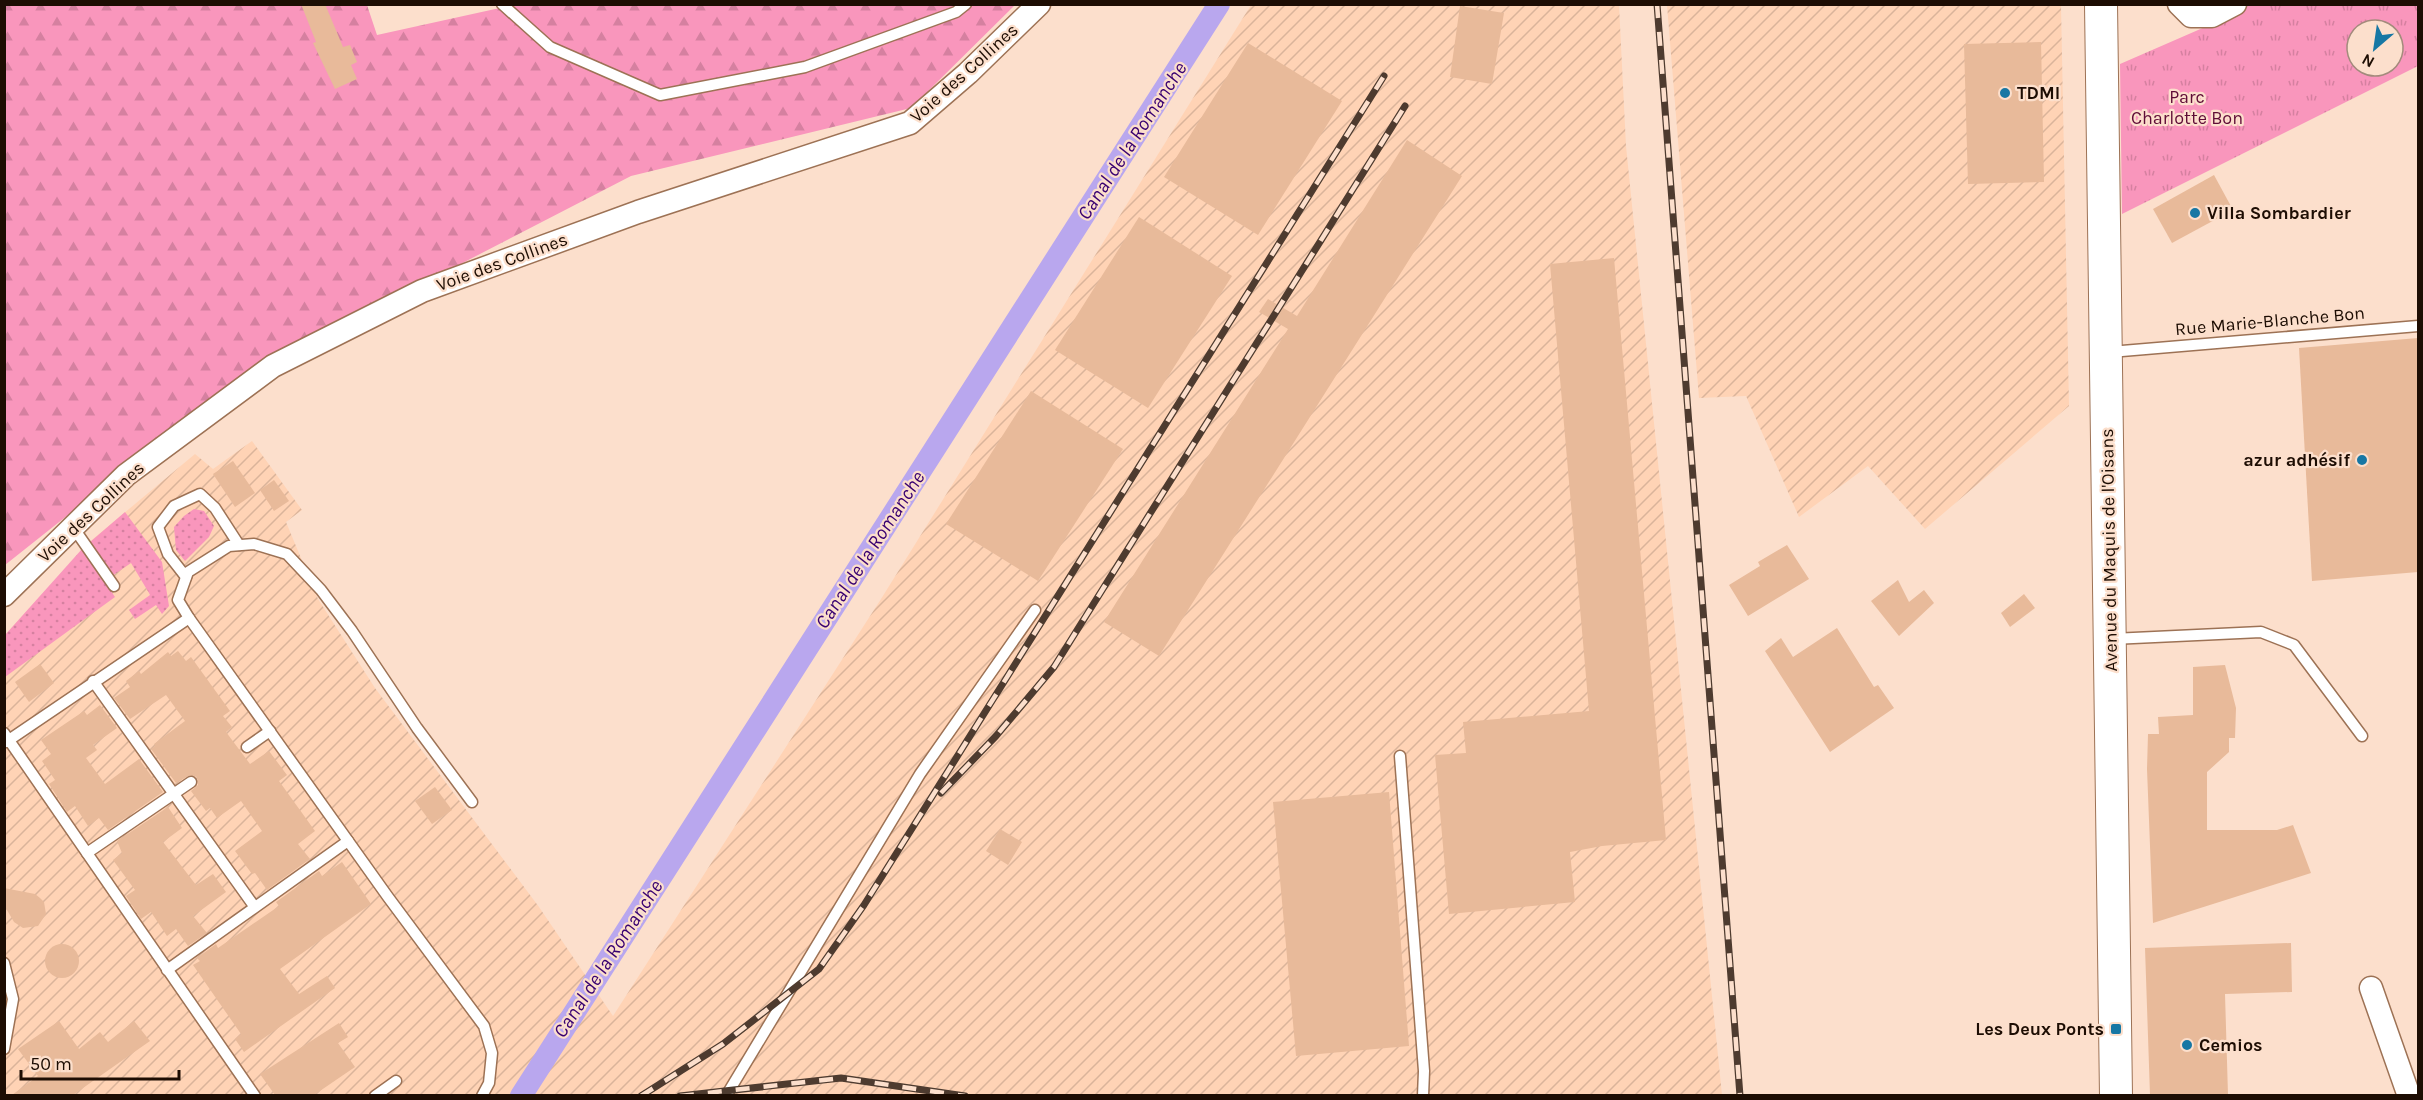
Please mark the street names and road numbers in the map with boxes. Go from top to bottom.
street label: Voie des Collines [905,19,1023,127]
street label: Voie des Collines [433,228,571,296]
street label: Rue Marie-Blanche Bon [2174,302,2366,340]
street label: Avenue du Maquis de l'Oisans [2096,428,2122,672]
street label: Voie des Collines [33,457,149,567]

